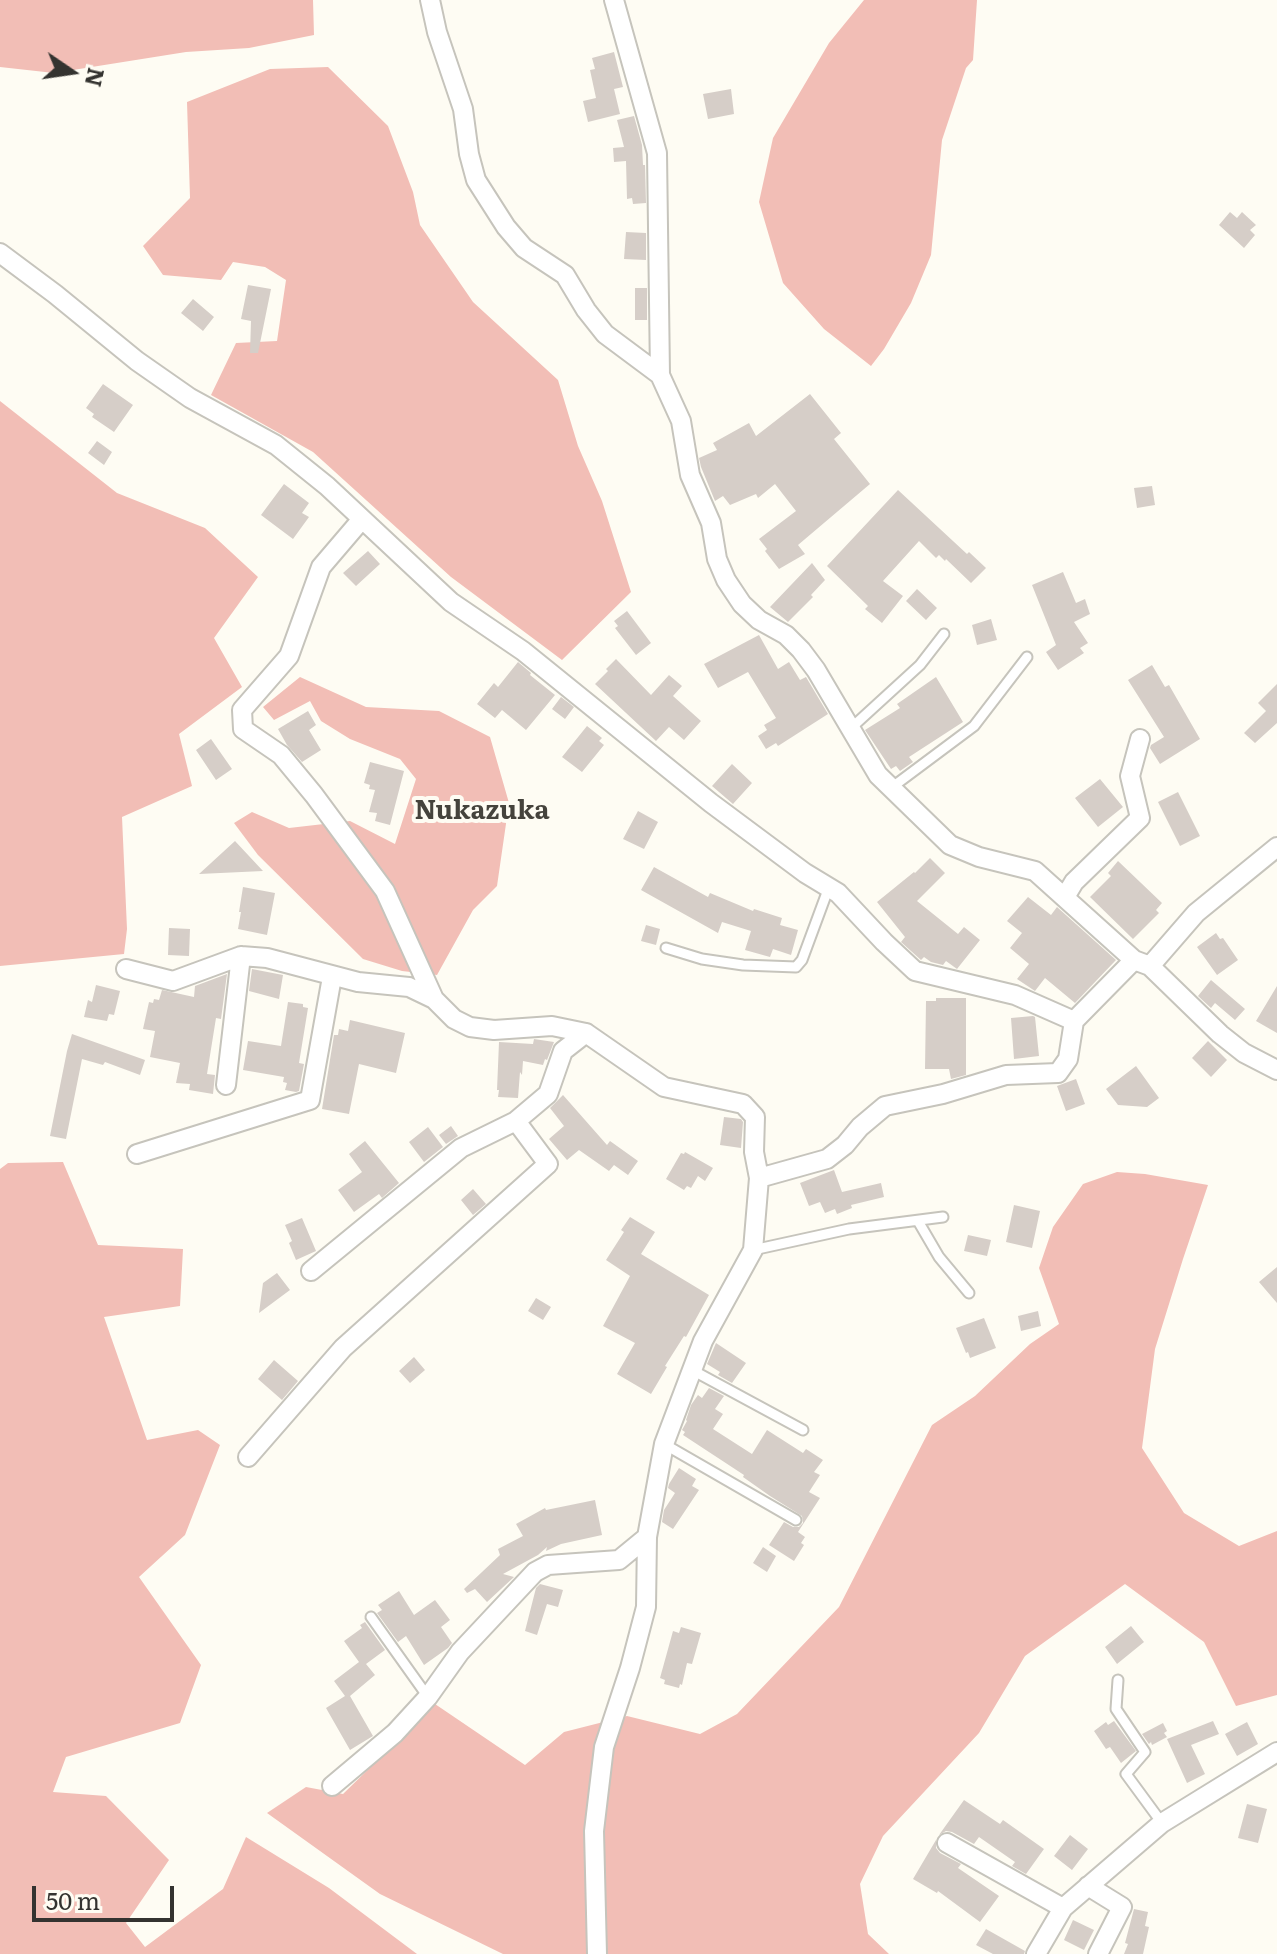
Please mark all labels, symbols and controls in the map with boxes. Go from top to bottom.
north arrow [32,32,112,112]
text: N [78,65,114,90]
district label: Nukazuka [414,795,550,827]
scale bar [36,1870,178,1920]
text: 50 m [46,1882,100,1917]

